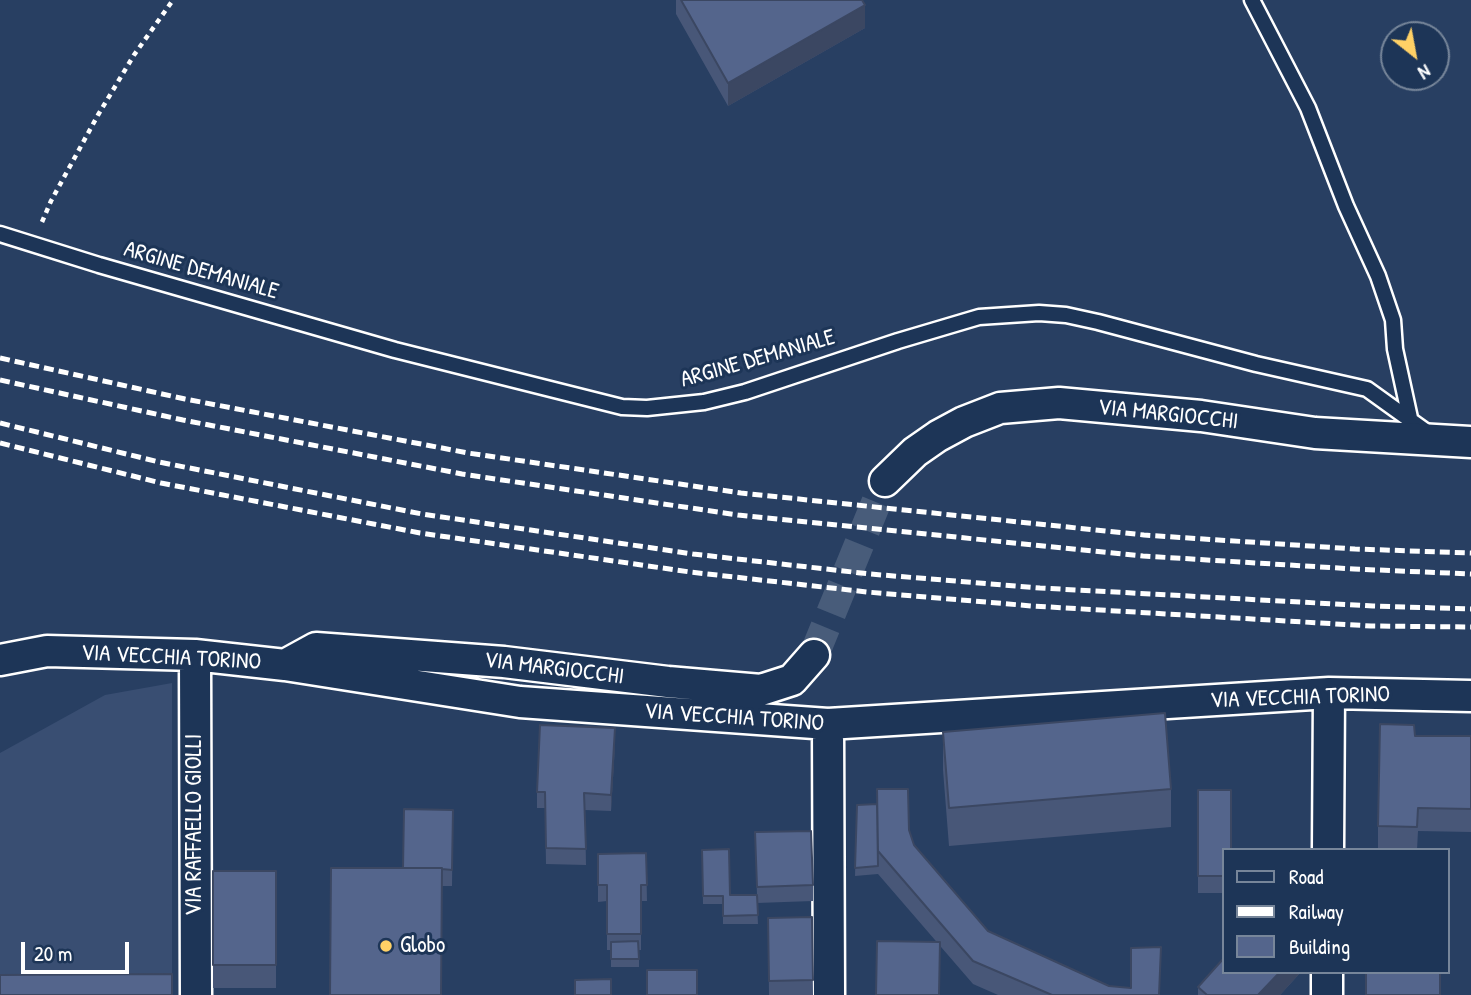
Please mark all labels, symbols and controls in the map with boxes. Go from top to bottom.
north arrow [1380,21,1450,91]
text: N [1414,59,1436,86]
street label: ARGINE DEMANIALE [121,236,281,306]
street label: ARGINE DEMANIALE [678,324,838,394]
street label: VIA MARGIOCCHI [1097,394,1239,436]
street label: VIA VECCHIA TORINO [80,640,262,676]
street label: VIA MARGIOCCHI [482,647,626,691]
street label: VIA VECCHIA TORINO [1209,681,1391,715]
street label: VIA VECCHIA TORINO [643,698,825,738]
street label: VIA RAFFAELLO GIOLLI [181,734,209,916]
legend [1222,848,1450,974]
text: Road [1289,862,1323,891]
text: Railway [1289,897,1344,926]
scale bar [24,928,133,972]
place label: Globo [400,932,445,960]
text: Building [1289,932,1350,961]
marker: Globo [378,938,394,954]
text: 20 m [34,939,72,968]

